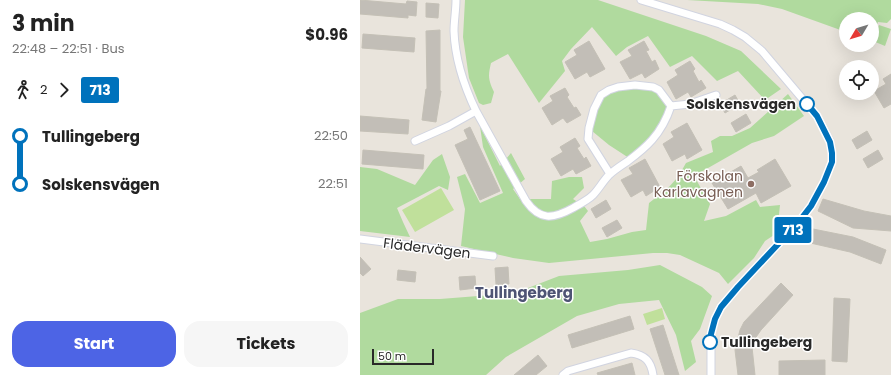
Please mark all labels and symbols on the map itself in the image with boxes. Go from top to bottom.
north arrow [839,12,879,52]
place label: Solskensvägen [686,94,796,114]
marker: Solskensvägen [799,96,815,112]
place label: Förskolan Karlavagnen [654,166,743,202]
marker: Förskolan Karlavagnen [746,179,756,189]
line badge: 713 [770,217,816,243]
street label: Flädervägen [382,233,472,263]
district label: Tullingeberg [475,282,573,303]
place label: Tullingeberg [721,332,812,352]
marker: Tullingeberg [702,334,718,350]
scale bar [372,347,434,366]

